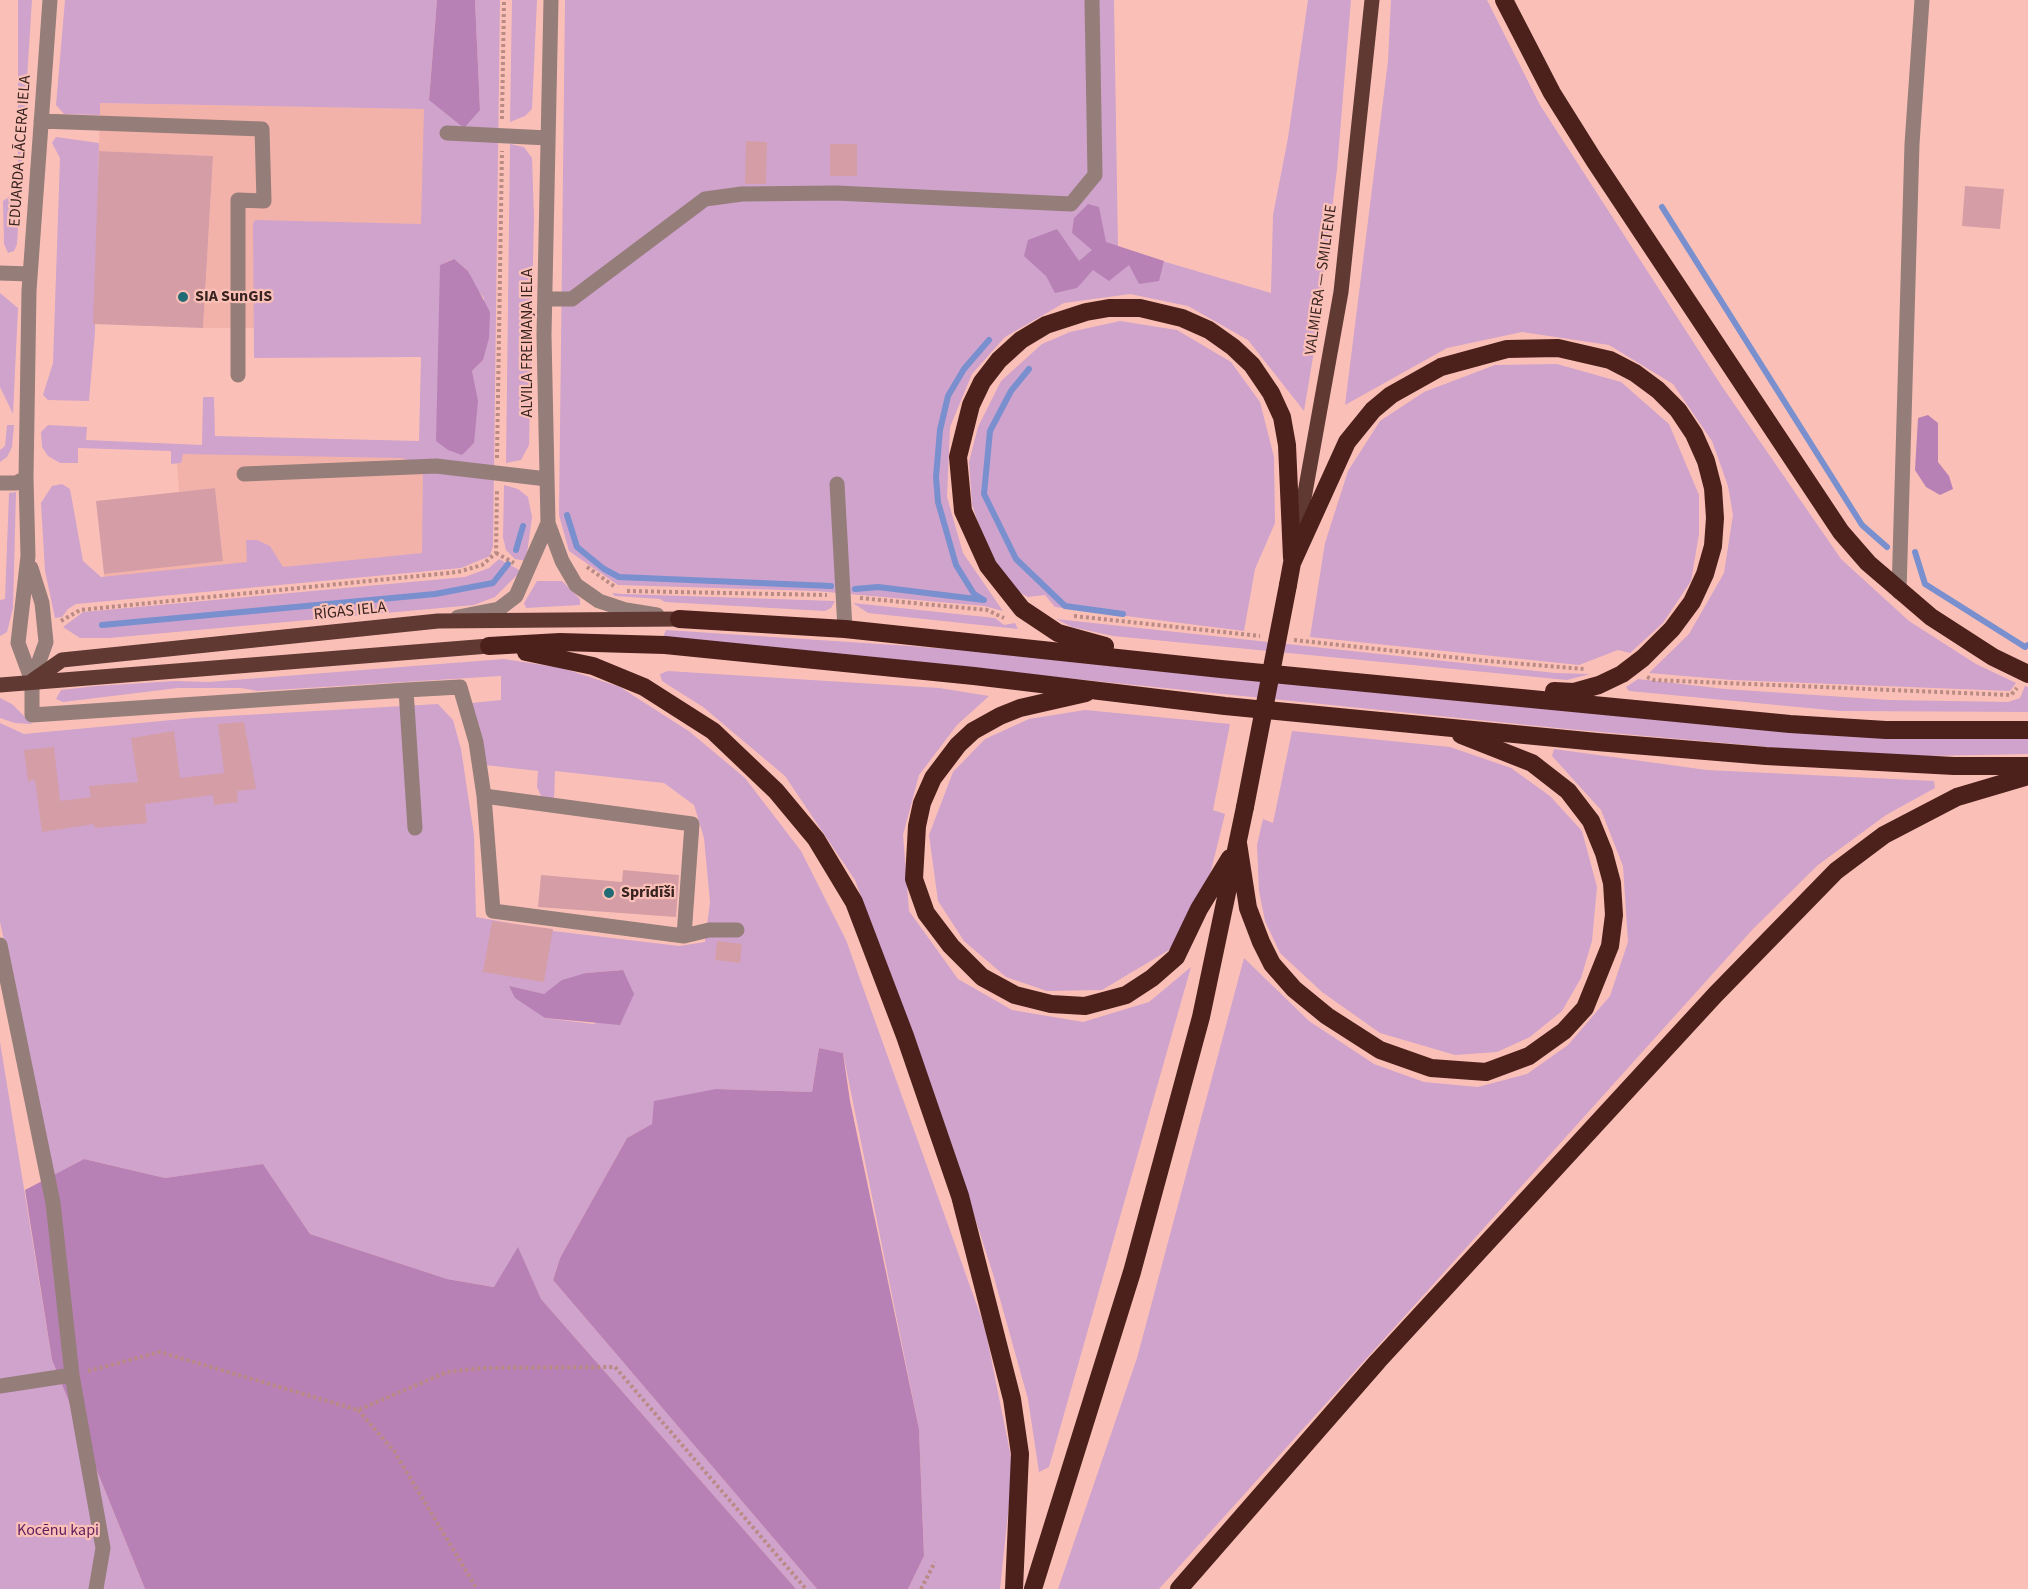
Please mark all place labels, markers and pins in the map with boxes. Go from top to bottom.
place label: SIA SunGIS [195,287,272,307]
marker: SIA SunGIS [176,290,190,304]
place label: Sprīdīši [621,883,675,903]
marker: Sprīdīši [602,886,616,900]

